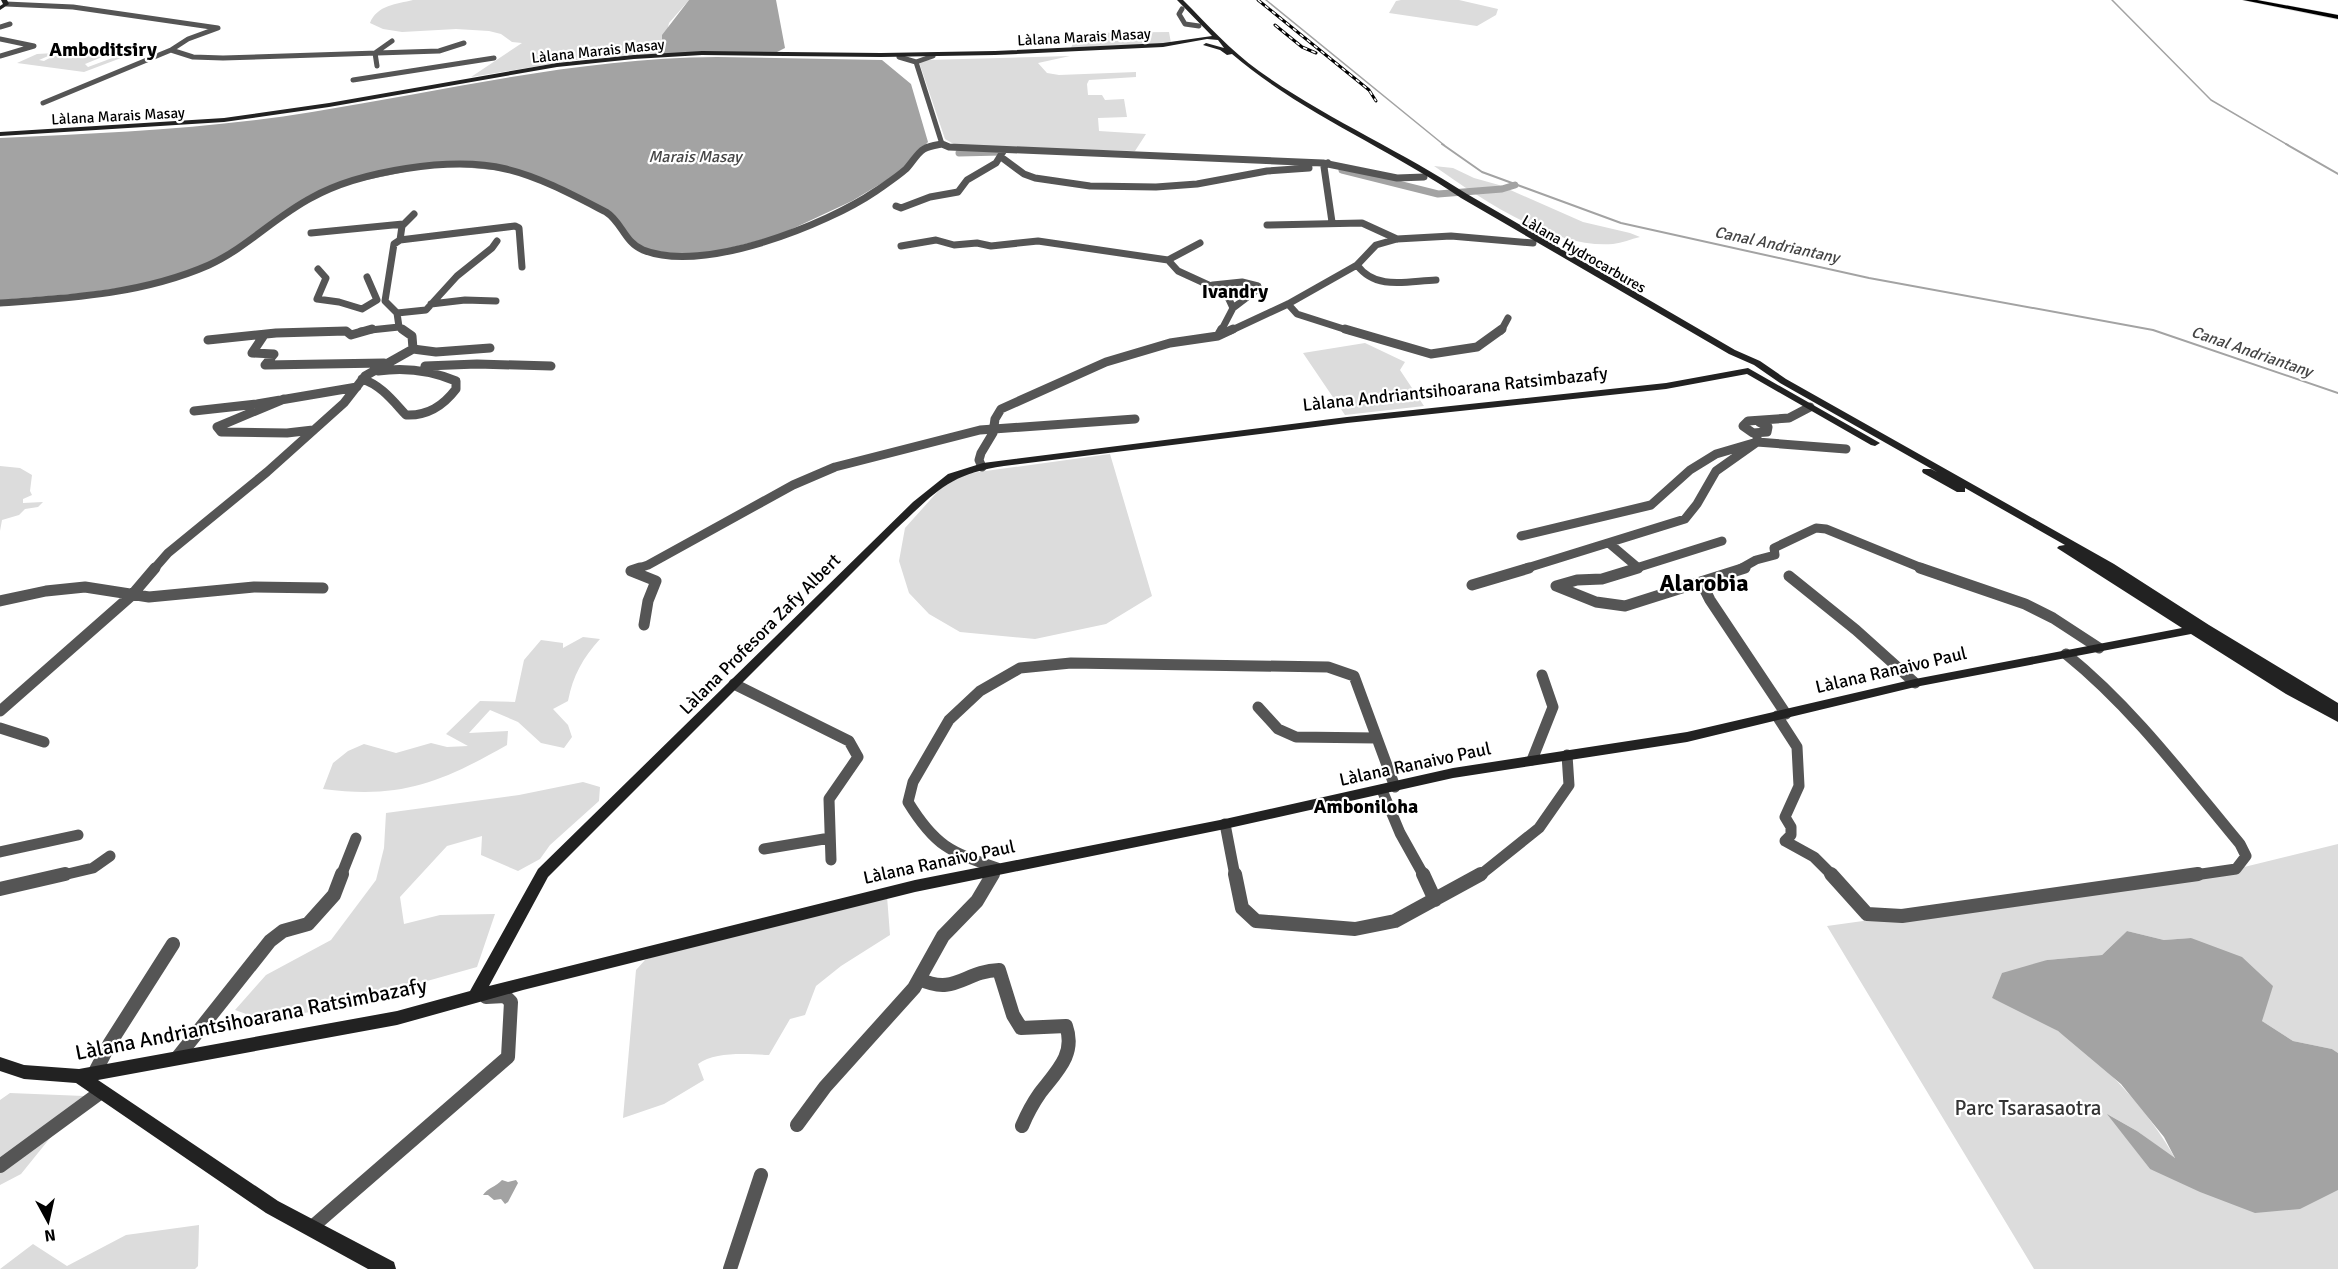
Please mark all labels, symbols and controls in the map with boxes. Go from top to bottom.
street label: Làlana Marais Masay [1017,25,1151,49]
street label: Làlana Marais Masay [531,35,665,67]
district label: Amboditsiry [49,37,157,62]
street label: Làlana Marais Masay [51,104,185,128]
water label: Marais Masay [648,147,744,167]
street label: Làlana Hydrocarbures [1519,211,1650,297]
water label: Canal Andriantany [1713,222,1843,268]
district label: Ivandry [1202,279,1268,304]
water label: Canal Andriantany [2189,322,2317,383]
street label: Làlana Andriantsihoarana Ratsimbazafy [1301,362,1609,416]
street label: Làlana Profesora Zafy Albert [675,549,845,719]
district label: Alarobia [1660,568,1748,598]
street label: Làlana Ranaivo Paul [1813,642,1969,698]
street label: Làlana Ranaivo Paul [1337,737,1493,791]
district label: Amboniloha [1314,794,1418,819]
street label: Làlana Ranaivo Paul [861,835,1017,889]
street label: Làlana Andriantsihoarana Ratsimbazafy [73,972,429,1066]
park label: Parc Tsarasaotra [1955,1095,2101,1121]
north arrow [18,1191,78,1251]
text: N [43,1224,57,1246]

